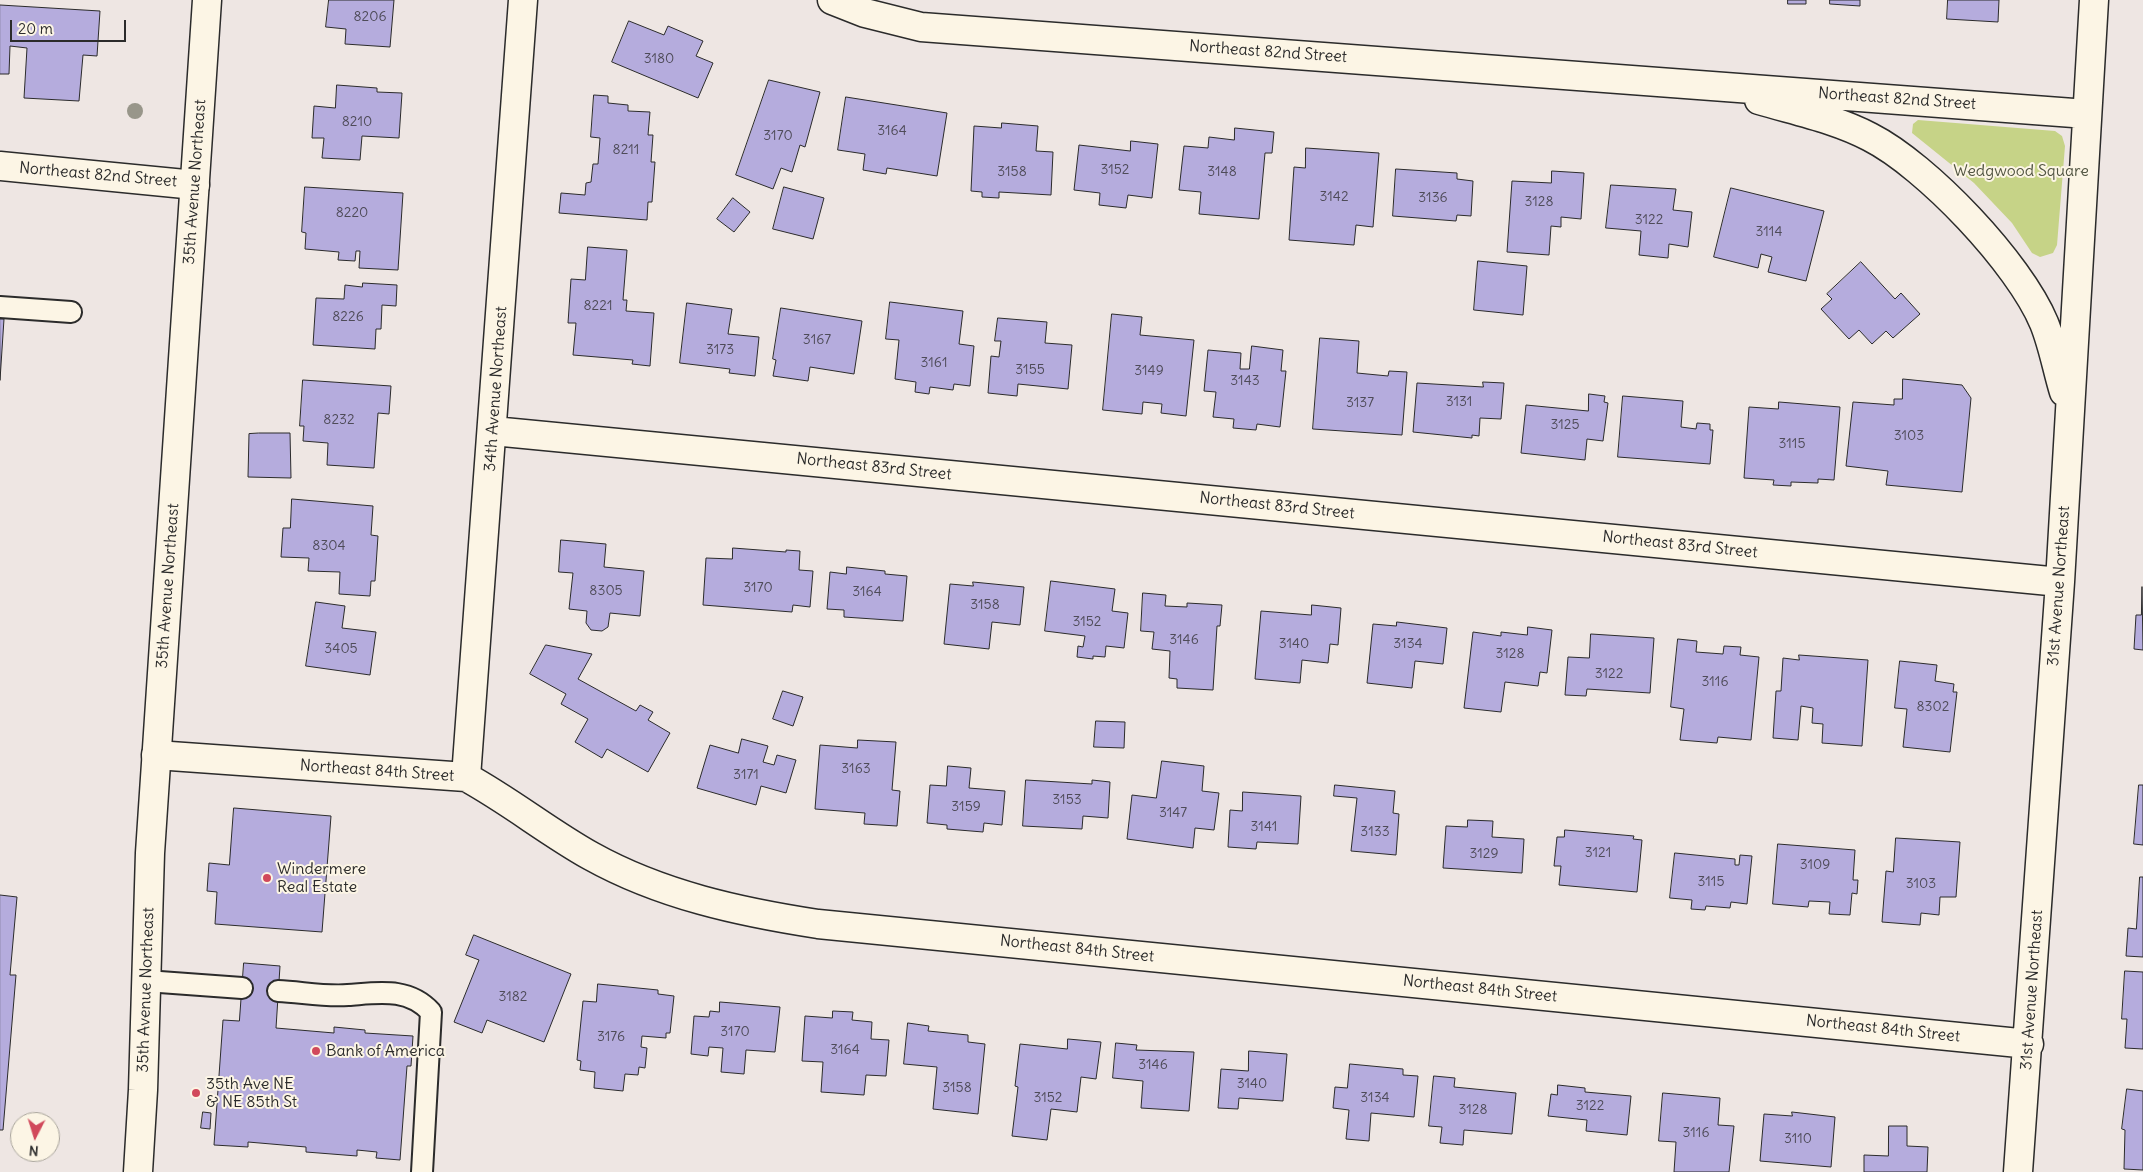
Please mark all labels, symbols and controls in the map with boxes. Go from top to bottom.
house number: 8206 [353,9,387,25]
scale bar [12,10,129,42]
text: 20 m [18,19,53,38]
street label: Northeast 82nd Street [1188,37,1348,67]
house number: 3180 [644,51,674,67]
street label: Northeast 82nd Street [1817,84,1977,114]
street label: 35th Avenue Northeast [180,99,210,265]
house number: 8210 [342,114,372,130]
house number: 3164 [877,123,907,139]
house number: 3170 [763,128,793,144]
house number: 8211 [613,142,639,158]
street label: Northeast 82nd Street [18,159,178,191]
park label: Wedgwood Square [1953,161,2089,181]
house number: 3152 [1100,162,1130,178]
house number: 3158 [997,164,1027,180]
house number: 3148 [1207,164,1237,180]
house number: 3142 [1319,189,1349,205]
house number: 3136 [1418,190,1448,206]
house number: 3128 [1524,194,1554,210]
house number: 8220 [336,205,368,221]
house number: 3122 [1635,212,1663,228]
house number: 3114 [1755,224,1783,240]
house number: 8221 [584,298,612,314]
street label: 34th Avenue Northeast [481,306,511,472]
house number: 8226 [332,309,364,325]
house number: 3167 [803,332,831,348]
house number: 3173 [706,342,734,358]
house number: 3161 [921,355,947,371]
house number: 3155 [1015,362,1045,378]
house number: 3149 [1134,363,1164,379]
house number: 3143 [1230,373,1260,389]
house number: 3131 [1446,394,1472,410]
house number: 3137 [1346,395,1374,411]
house number: 8232 [323,412,355,428]
house number: 3125 [1550,417,1580,433]
house number: 3103 [1894,428,1924,444]
house number: 3115 [1779,436,1805,452]
street label: Northeast 83rd Street [795,449,953,485]
street label: Northeast 83rd Street [1198,488,1356,524]
street label: 35th Avenue Northeast [153,503,183,669]
street label: 31st Avenue Northeast [2044,505,2074,667]
street label: Northeast 83rd Street [1601,527,1759,563]
house number: 8304 [312,538,346,554]
house number: 3170 [743,580,773,596]
house number: 8305 [589,583,623,599]
house number: 3164 [852,584,882,600]
house number: 3158 [970,597,1000,613]
house number: 3152 [1072,614,1102,630]
house number: 3146 [1169,632,1199,648]
house number: 3140 [1279,636,1309,652]
house number: 3134 [1393,636,1423,652]
house number: 3405 [324,641,358,657]
house number: 3128 [1495,646,1525,662]
house number: 3122 [1595,666,1623,682]
house number: 3116 [1702,674,1728,690]
house number: 8302 [1917,699,1949,715]
street label: Northeast 84th Street [299,756,455,786]
house number: 3163 [841,761,871,777]
house number: 3171 [733,767,759,783]
house number: 3153 [1052,792,1082,808]
house number: 3159 [951,799,981,815]
house number: 3147 [1159,805,1187,821]
house number: 3141 [1251,819,1277,835]
house number: 3133 [1360,824,1390,840]
house number: 3121 [1585,845,1611,861]
house number: 3129 [1469,846,1499,862]
house number: 3109 [1800,857,1830,873]
place label: Windermere Real Estate [277,859,366,897]
marker: Windermere Real Estate [261,872,273,884]
house number: 3115 [1698,874,1724,890]
house number: 3103 [1906,876,1936,892]
street label: 35th Avenue Northeast [134,907,158,1073]
street label: 31st Avenue Northeast [2017,909,2047,1071]
street label: Northeast 84th Street [999,931,1155,967]
street label: Northeast 84th Street [1402,971,1558,1007]
house number: 3182 [498,989,528,1005]
street label: Northeast 84th Street [1805,1011,1961,1047]
house number: 3170 [720,1024,750,1040]
house number: 3176 [597,1029,625,1045]
place label: Bank of America [326,1041,445,1061]
house number: 3164 [830,1042,860,1058]
marker: Bank of America [310,1045,322,1057]
house number: 3146 [1138,1057,1168,1073]
place label: 35th Ave NE & NE 85th St [206,1074,297,1112]
house number: 3140 [1237,1076,1267,1092]
house number: 3158 [942,1080,972,1096]
marker: 35th Ave NE & NE 85th St [190,1087,202,1099]
house number: 3152 [1033,1090,1063,1106]
house number: 3134 [1360,1090,1390,1106]
house number: 3122 [1576,1098,1604,1114]
house number: 3128 [1458,1102,1488,1118]
north arrow [10,1112,60,1162]
house number: 3116 [1683,1125,1709,1141]
house number: 3110 [1784,1131,1812,1147]
text: N [28,1142,39,1160]

